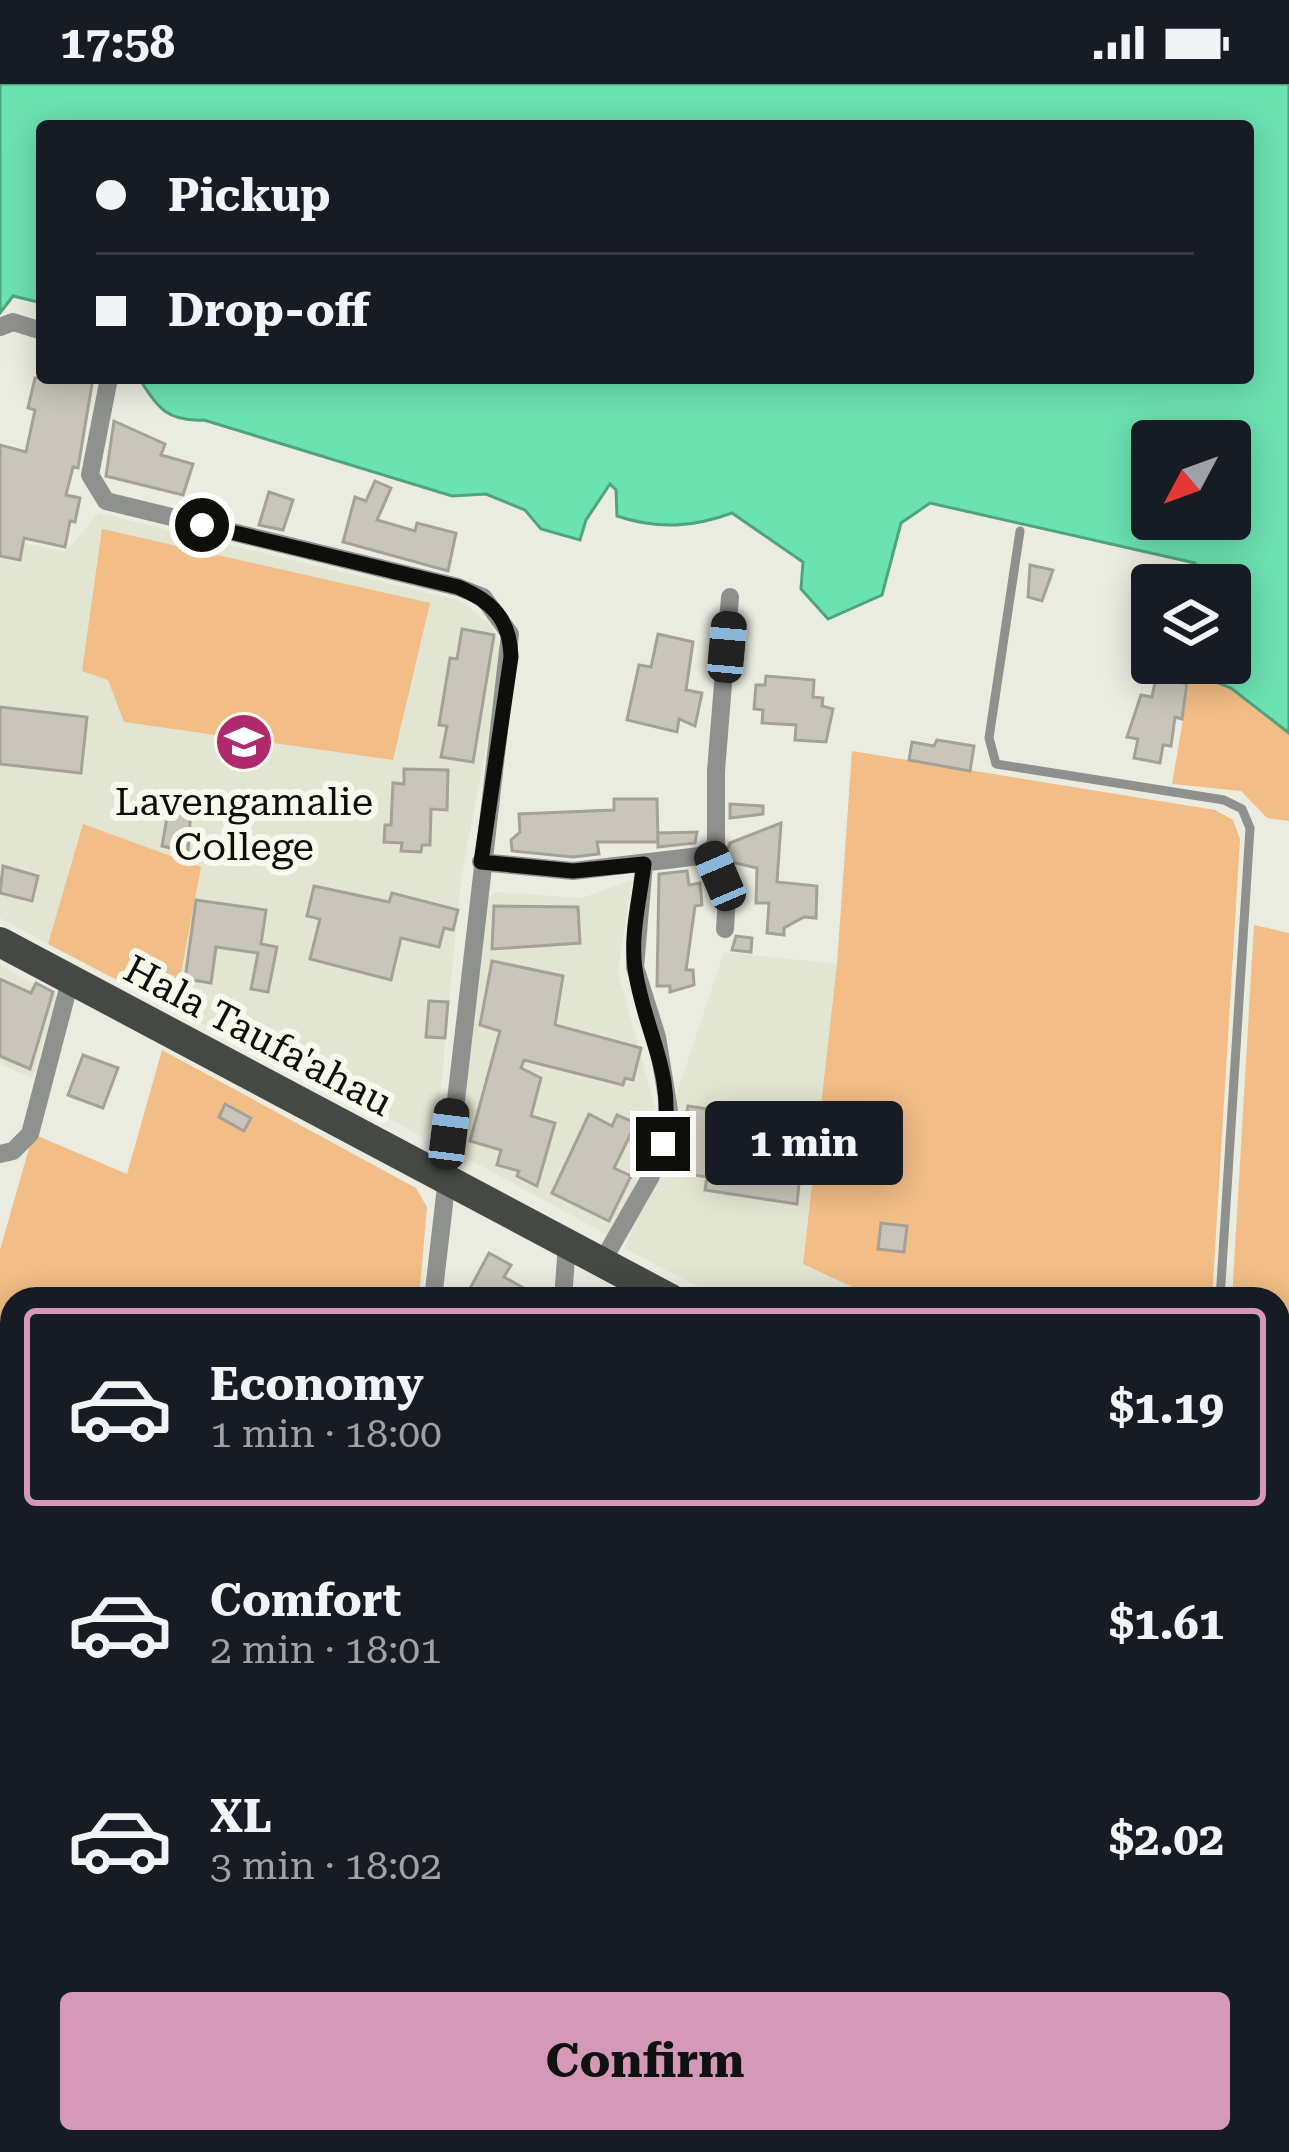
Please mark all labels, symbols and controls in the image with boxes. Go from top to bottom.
text: 17:58 [60,16,175,69]
text: Pickup [168,169,331,222]
text: Drop-off [168,284,369,337]
north arrow [1131,420,1251,540]
map controls [1131,420,1251,684]
route start [175,498,229,552]
button: layers [1131,564,1251,684]
car [706,610,748,684]
school or university icon: Lavengamalie College [213,711,275,773]
place label: Lavengamalie College [115,779,373,870]
car [689,836,751,916]
street label: Hala Taufa'ahau [116,946,400,1126]
car [427,1096,471,1172]
callout: 1 min [705,1102,903,1186]
route end [636,1117,690,1171]
text: 1 min [750,1120,858,1166]
icon: car [66,1353,174,1461]
text: Economy [210,1358,424,1411]
text: $1.19 [1109,1381,1224,1434]
text: 1 min · 18:00 [210,1411,442,1457]
icon: car [66,1569,174,1677]
text: Comfort [210,1574,401,1627]
text: $1.61 [1109,1597,1224,1650]
text: 2 min · 18:01 [210,1627,442,1673]
icon: car [66,1785,174,1893]
text: XL [210,1790,272,1843]
text: $2.02 [1109,1813,1224,1866]
text: 3 min · 18:02 [210,1843,442,1889]
button: Confirm [60,1992,1230,2130]

